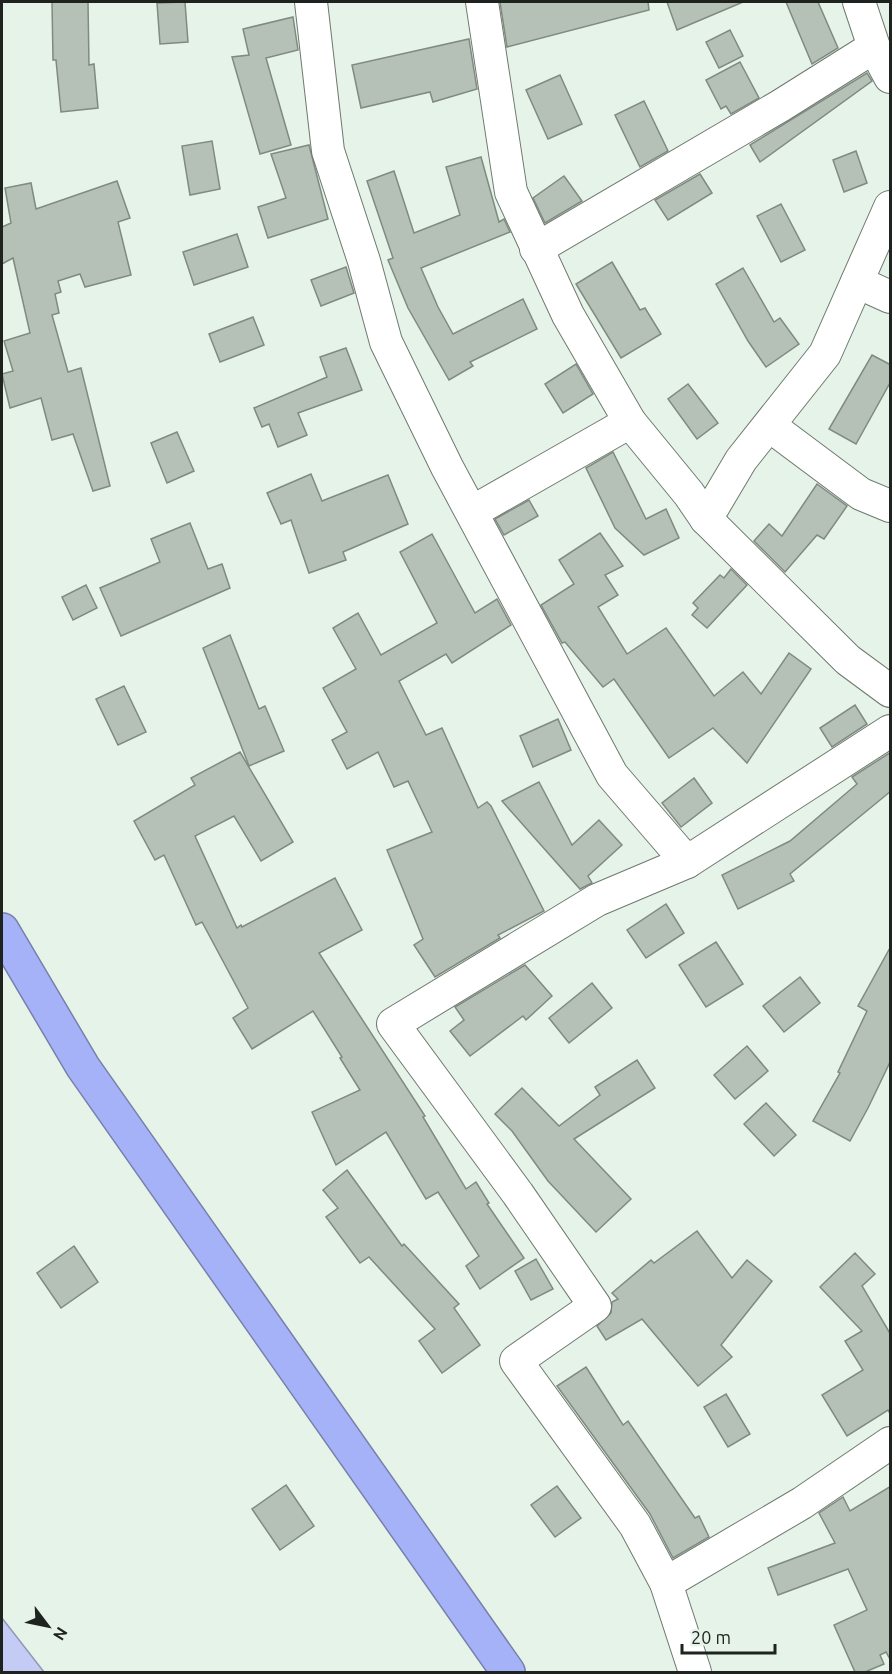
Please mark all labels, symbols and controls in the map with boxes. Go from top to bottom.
north arrow [18,1596,78,1656]
scale bar [682,1617,775,1655]
text: N [50,1624,72,1644]
text: 20 m [691,1627,731,1647]

